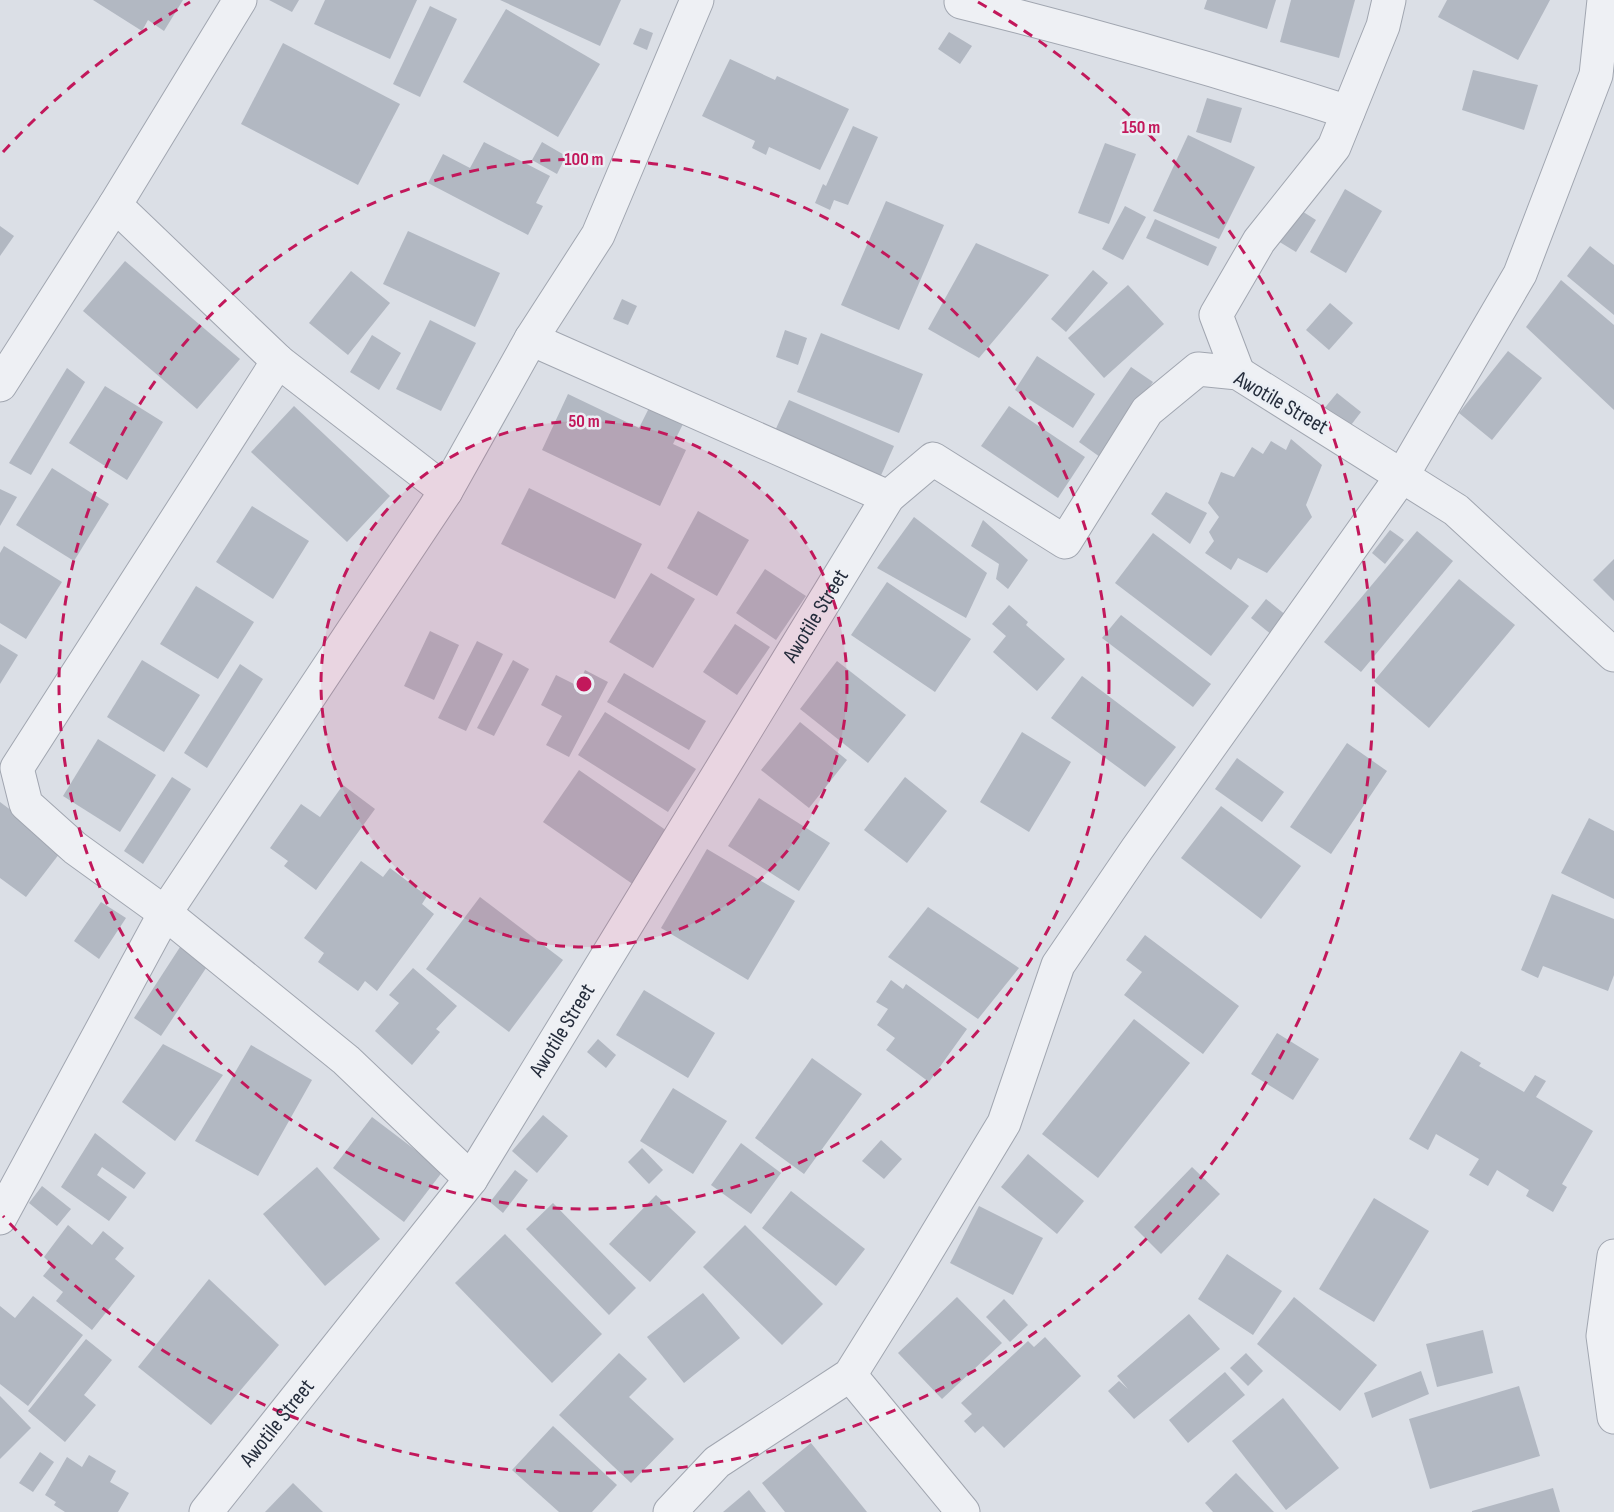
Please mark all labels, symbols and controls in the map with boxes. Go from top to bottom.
text: 150 m [1122,117,1160,138]
text: 100 m [565,149,604,170]
street label: Awotile Street [1228,365,1333,441]
text: 50 m [568,411,600,432]
street label: Awotile Street [776,564,854,668]
centre of rings [574,674,594,694]
street label: Awotile Street [523,978,601,1083]
street label: Awotile Street [233,1373,320,1473]

